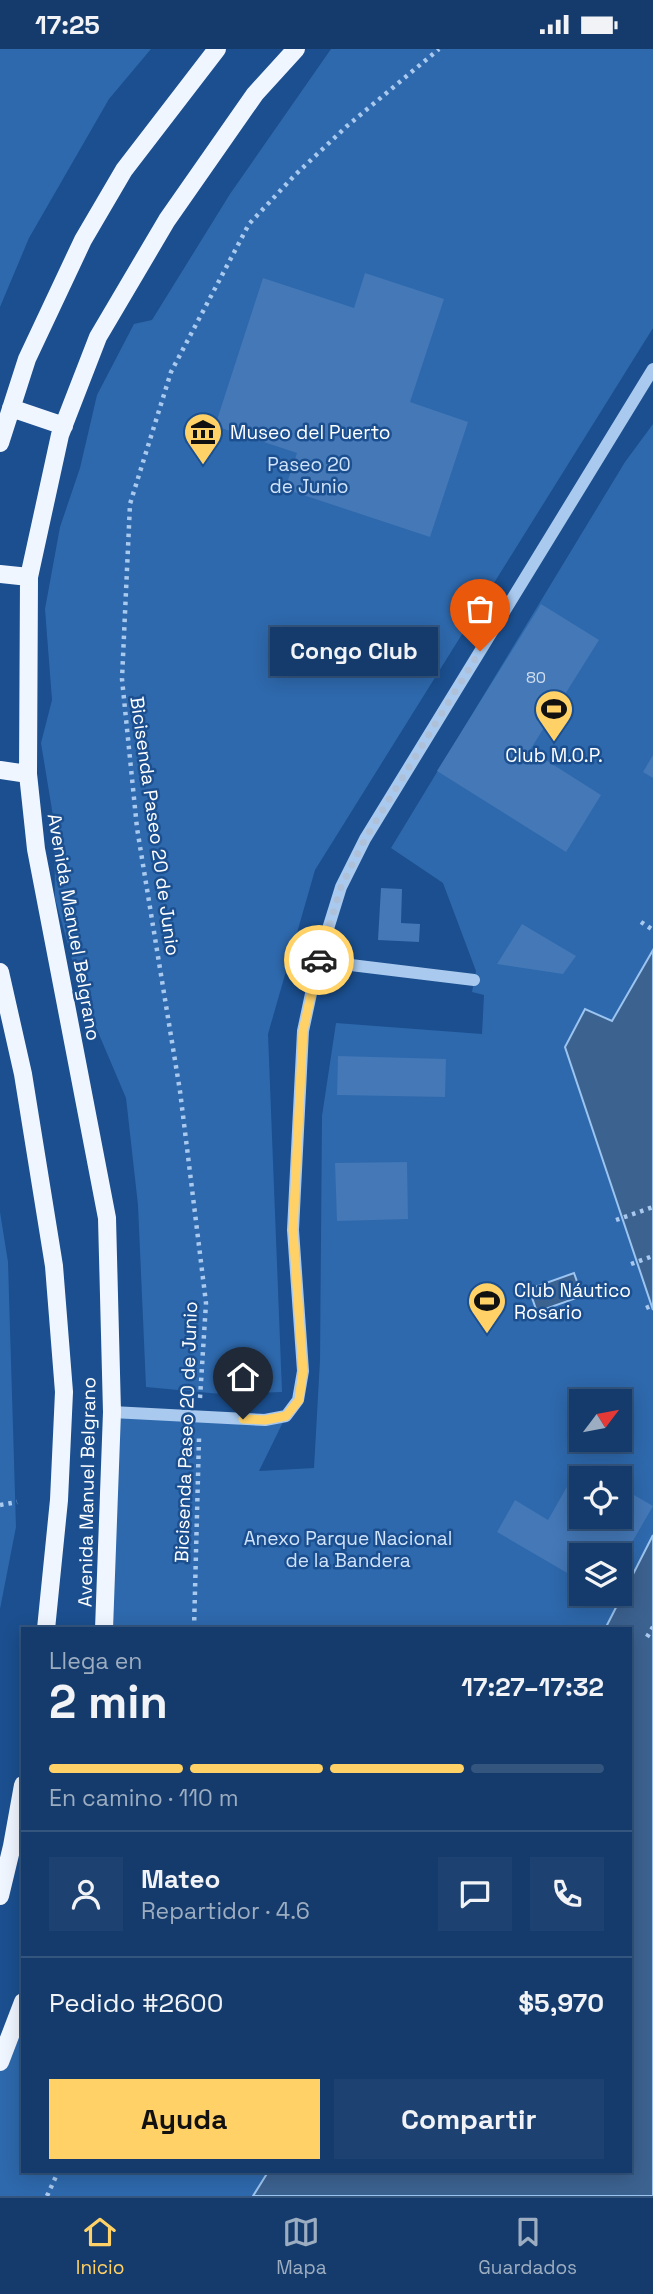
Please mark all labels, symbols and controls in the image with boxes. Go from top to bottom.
text: 17:25 [35,8,100,42]
museum icon: Museo del Puerto [182,411,224,466]
place label: Museo del Puerto [230,420,391,445]
park label: Paseo 20 de Junio [267,452,351,499]
pin [450,579,510,651]
icon: bag [461,590,499,628]
callout: Congo Club [270,627,438,675]
text: Congo Club [290,636,418,666]
house number: 80 [526,667,546,688]
sports icon: Club M.O.P. [533,688,575,743]
street label: Bicisenda Paseo 20 de Junio [124,695,186,957]
place label: Club M.O.P. [505,743,603,768]
street label: Avenida Manuel Belgrano [42,811,106,1043]
courier [284,925,354,995]
icon: car [300,941,338,979]
place label: Club Náutico Rosario [514,1278,631,1325]
sports icon: Club Náutico Rosario [466,1280,508,1335]
street label: Bicisenda Paseo 20 de Junio [169,1301,203,1563]
pin [213,1347,273,1419]
icon: home [224,1358,262,1396]
street label: Avenida Manuel Belgrano [72,1377,102,1607]
north arrow [569,1389,632,1453]
map controls [569,1389,632,1606]
button: locate [569,1466,632,1529]
park label: Anexo Parque Nacional de la Bandera [244,1526,452,1573]
button: layers [569,1543,632,1606]
text: Llega en [49,1646,142,1676]
text: 17:27–17:32 [461,1670,604,1704]
text: 2 min [49,1673,168,1731]
text: En camino · 110 m [49,1783,238,1813]
button: person [49,1857,123,1931]
button: chat [438,1857,512,1931]
button: phone [530,1857,604,1931]
text: Mateo [141,1862,220,1896]
text: Repartidor · 4.6 [141,1896,310,1926]
text: Pedido #2600 [49,1986,223,2020]
text: $5,970 [518,1986,604,2020]
button: Ayuda [49,2079,320,2159]
button: Compartir [334,2079,604,2159]
tab: Inicio [76,2213,125,2280]
tab: Mapa [276,2213,327,2280]
tab: Guardados [478,2213,577,2280]

